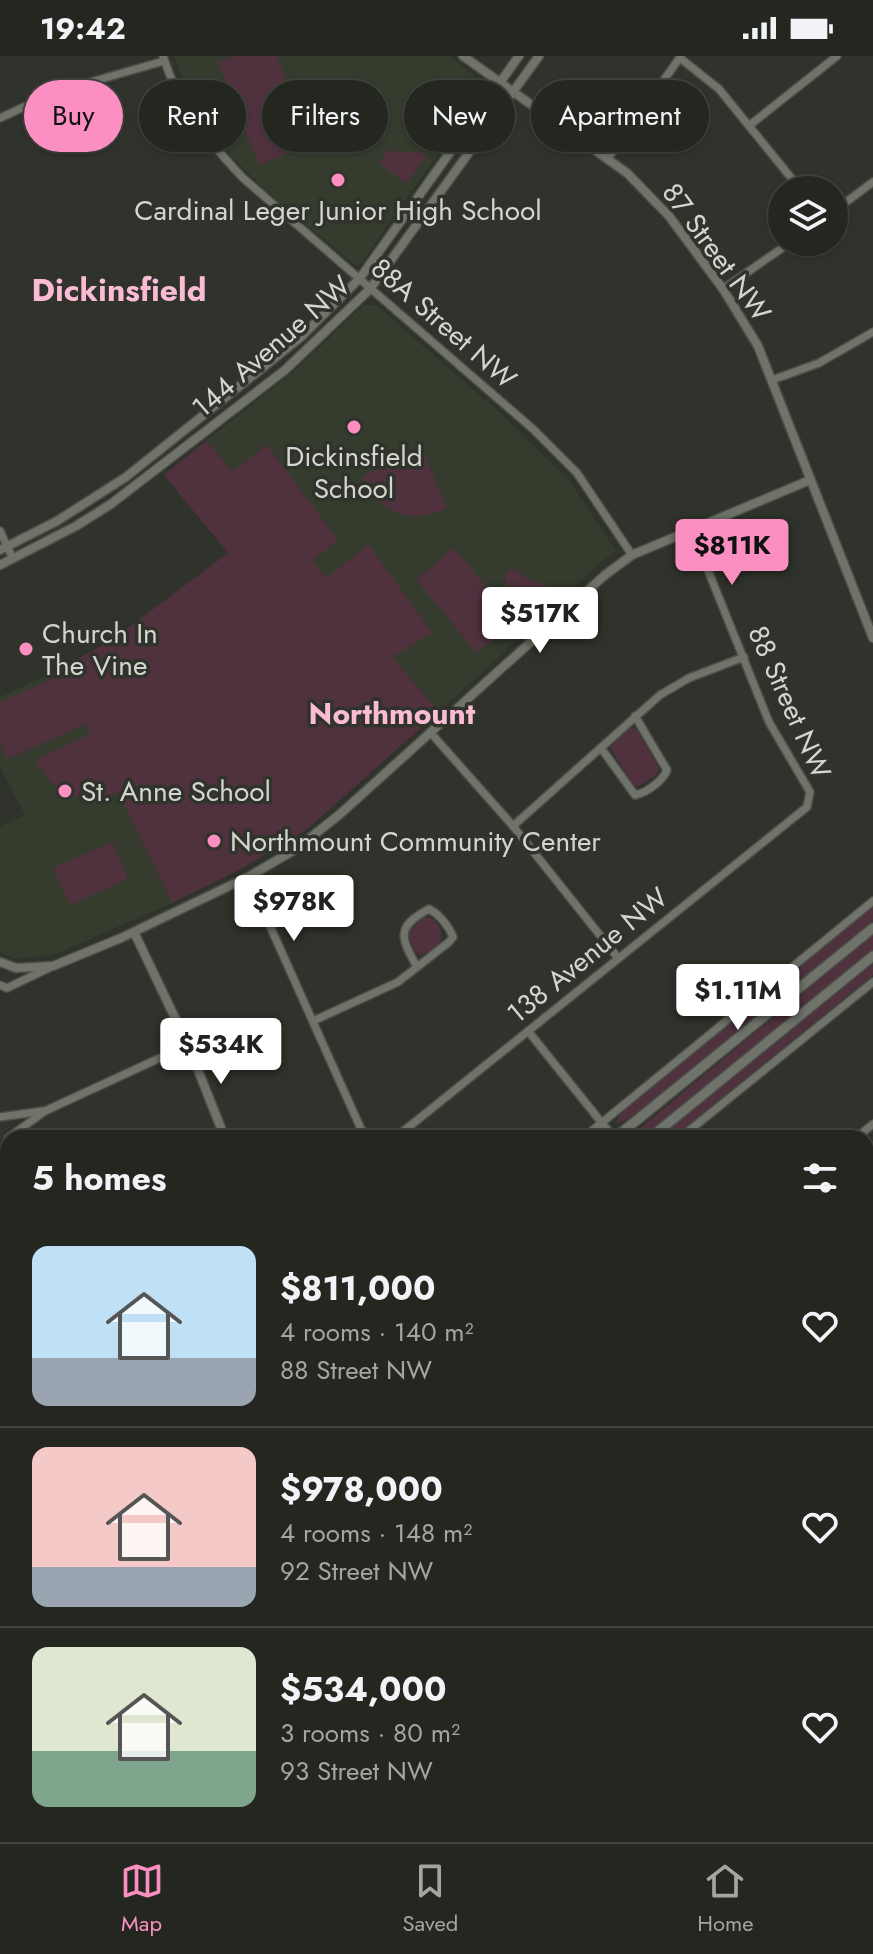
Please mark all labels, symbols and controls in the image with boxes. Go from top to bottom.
text: 19:42 [40,7,126,50]
chip: Buy [24,80,123,152]
chip: Rent [139,80,246,152]
chip: Filters [262,80,388,152]
chip: New [404,80,515,152]
chip: Apartment [531,80,709,152]
marker: Cardinal Leger Junior High School [329,171,347,189]
street label: 87 Street NW [652,174,781,330]
map controls [768,176,848,256]
button: layers [768,176,848,256]
place label: Cardinal Leger Junior High School [134,190,542,231]
street label: 88A Street NW [362,248,526,399]
street label: 144 Avenue NW [183,266,360,427]
district label: Dickinsfield [32,267,206,313]
marker: Dickinsfield School [345,418,363,436]
place label: Dickinsfield School [285,436,423,509]
pin: $811K [676,519,788,587]
text: $811K [693,526,771,564]
pin: $517K [484,587,596,655]
text: $517K [500,594,580,632]
place label: Church In The Vine [42,613,158,686]
street label: 88 Street NW [738,619,842,786]
marker: Church In The Vine [17,640,35,658]
district label: Northmount [309,692,476,735]
place label: St. Anne School [81,771,271,812]
marker: St. Anne School [56,782,74,800]
place label: Northmount Community Center [230,821,601,862]
marker: Northmount Community Center [205,832,223,850]
pin: $978K [238,875,350,943]
street label: 138 Avenue NW [498,877,677,1033]
text: $978K [253,882,335,920]
pin: $1.11M [673,964,803,1032]
text: $1.11M [694,971,782,1009]
pin: $534K [165,1018,277,1086]
text: $534K [178,1025,264,1063]
text: 5 homes [32,1154,166,1203]
icon: filters [798,1156,842,1200]
text: $811,000 [280,1264,436,1313]
icon: home [96,1278,192,1374]
icon: heart [798,1304,842,1348]
text: 4 rooms · 140 m² [280,1313,474,1351]
text: 88 Street NW [280,1351,432,1389]
text: $978,000 [280,1465,443,1514]
icon: home [96,1479,192,1575]
icon: heart [798,1505,842,1549]
text: 4 rooms · 148 m² [280,1514,472,1552]
text: 92 Street NW [280,1552,433,1590]
text: $534,000 [280,1665,446,1714]
icon: home [96,1679,192,1775]
icon: heart [798,1705,842,1749]
text: 3 rooms · 80 m² [280,1714,460,1752]
text: 93 Street NW [280,1752,433,1790]
tab: Map [120,1859,164,1939]
tab: Saved [403,1859,458,1939]
tab: Home [697,1859,753,1939]

